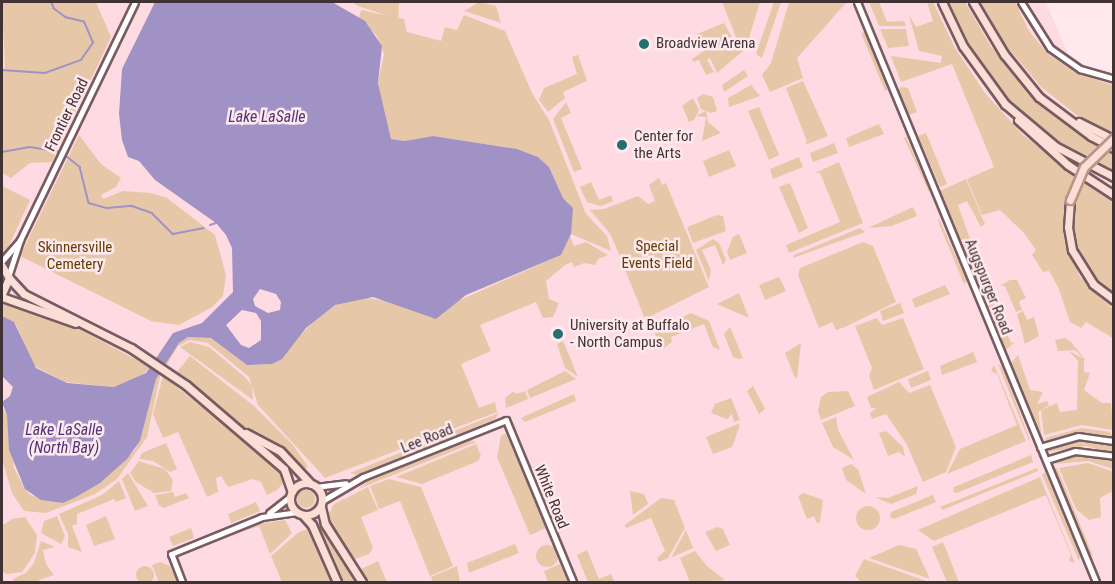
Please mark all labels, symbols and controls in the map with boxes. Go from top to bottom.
place label: Broadview Arena [656,35,755,53]
marker: Broadview Arena [637,37,651,51]
street label: Frontier Road [42,75,92,155]
water label: Lake LaSalle [228,107,306,127]
place label: Center for the Arts [634,127,693,162]
marker: Center for the Arts [615,138,629,152]
street label: Augspurger Road [961,236,1015,338]
park label: Special Events Field [621,237,693,272]
park label: Skinnersville Cemetery [38,238,112,273]
place label: University at Buffalo - North Campus [570,316,690,351]
marker: University at Buffalo - North Campus [551,327,565,341]
water label: Lake LaSalle (North Bay) [25,420,103,458]
street label: Lee Road [398,420,456,458]
street label: White Road [530,463,572,531]

